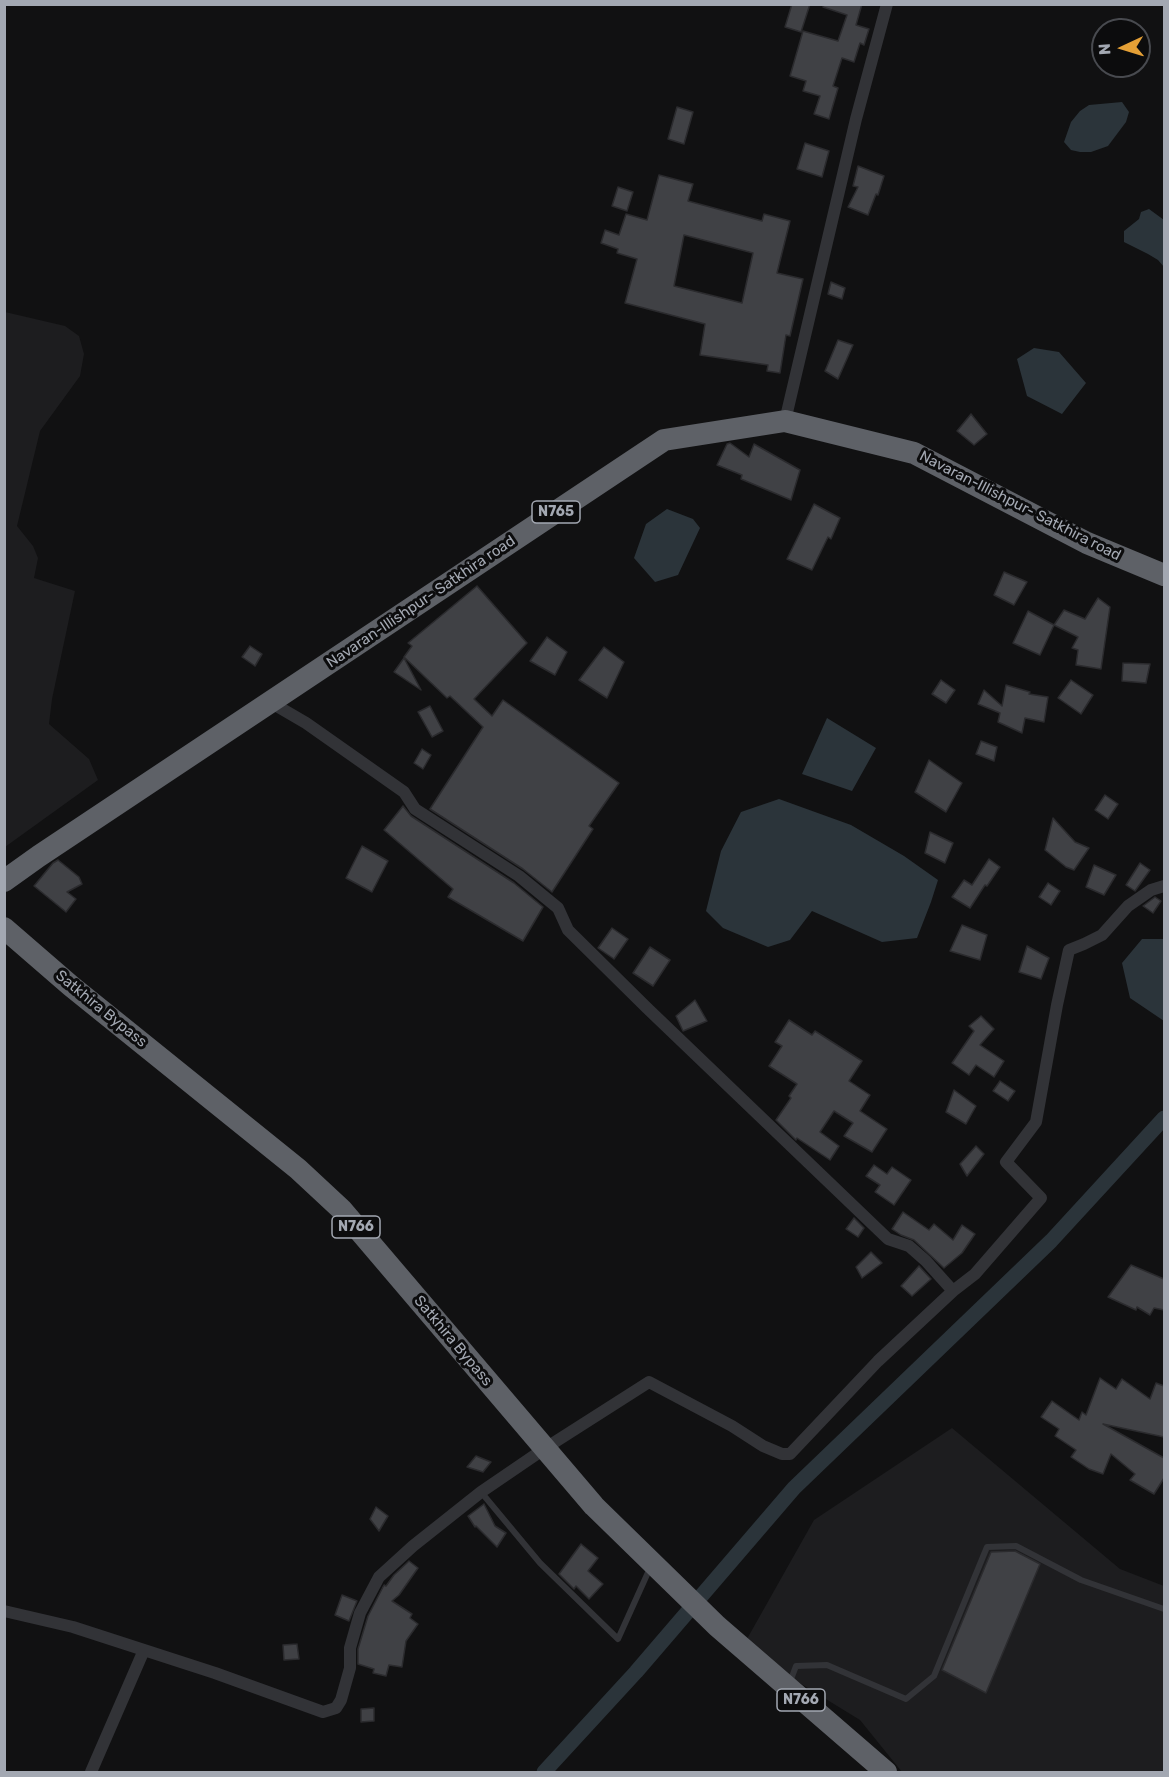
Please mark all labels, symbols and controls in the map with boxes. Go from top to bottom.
north arrow [1091,18,1151,78]
text: N [1095,43,1114,56]
street label: Navaran-Illishpur- Satkhira road [916,447,1124,565]
road number: N765 [532,501,580,523]
street label: Navaran-Illishpur- Satkhira road [323,532,519,672]
street label: Satkhira Bypass [52,967,150,1051]
road number: N766 [332,1216,380,1238]
street label: Satkhira Bypass [410,1292,496,1390]
road number: N766 [777,1689,825,1711]

